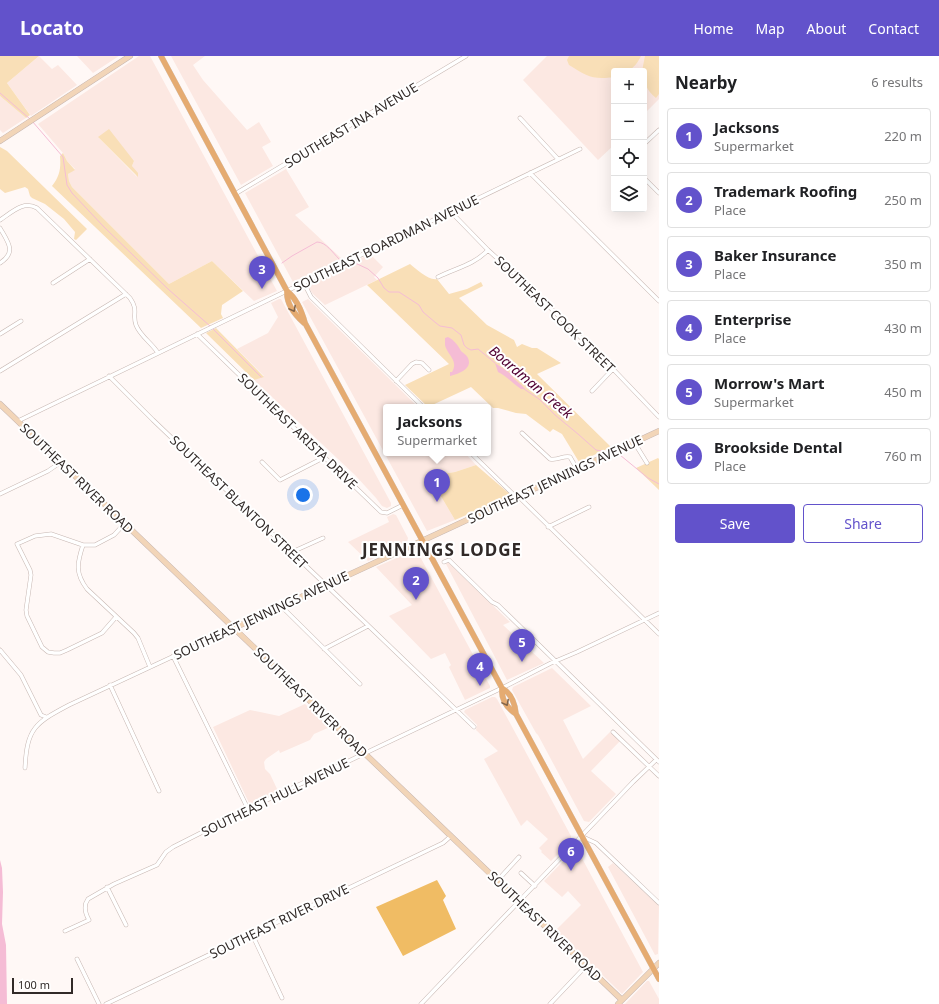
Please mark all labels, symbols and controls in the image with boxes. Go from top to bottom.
text: Locato [20,15,84,41]
text: Home [694,19,733,38]
text: Map [755,19,785,38]
text: About [807,19,846,38]
text: Contact [868,19,919,38]
map controls [611,68,647,212]
button: + [611,68,647,104]
text: Nearby [675,71,737,94]
text: 6 results [871,73,923,91]
street label: SOUTHEAST INA AVENUE [281,78,421,172]
button: − [611,104,647,140]
text: Jacksons [714,117,779,137]
text: 1 [685,127,693,145]
text: 220 m [884,127,922,145]
text: Supermarket [714,137,794,155]
button: locate [611,140,647,176]
button: layers [611,176,647,212]
text: Trademark Roofing [714,181,857,201]
street label: SOUTHEAST BOARDMAN AVENUE [290,190,482,296]
text: 2 [685,191,693,209]
text: 250 m [884,191,922,209]
text: Place [714,201,746,219]
text: Baker Insurance [714,245,837,265]
street label: SOUTHEAST COOK STREET [491,252,620,377]
text: 3 [685,255,693,273]
text: 350 m [884,255,922,273]
pin: 3 [249,256,275,289]
text: Place [714,265,746,283]
one-way arrow [288,305,295,312]
text: Enterprise [714,309,791,329]
text: 4 [685,319,693,337]
text: 430 m [884,319,922,337]
text: Place [714,329,746,347]
water label: Boardman Creek [485,341,578,423]
street label: SOUTHEAST ARISTA DRIVE [234,369,362,493]
text: Morrow's Mart [714,373,824,393]
text: 5 [685,383,693,401]
text: 450 m [884,383,922,401]
text: Supermarket [714,393,794,411]
popup [383,404,491,456]
text: Jacksons [397,411,462,431]
street label: SOUTHEAST RIVER ROAD [16,419,138,537]
street label: SOUTHEAST JENNINGS AVENUE [465,430,645,528]
street label: SOUTHEAST BLANTON STREET [166,431,312,573]
text: Supermarket [397,431,477,449]
text: Brookside Dental [714,437,842,457]
text: 6 [685,447,693,465]
text: 760 m [884,447,922,465]
text: Place [714,457,746,475]
pin: 1 [424,469,450,502]
your location [293,485,313,505]
button: Save [675,504,795,543]
button: Share [803,504,923,543]
district label: JENNINGS LODGE [360,538,522,561]
street label: SOUTHEAST JENNINGS AVENUE [171,566,351,664]
pin: 2 [403,567,429,600]
pin: 5 [509,629,535,662]
street label: SOUTHEAST RIVER ROAD [250,643,372,761]
pin: 4 [467,653,493,686]
one-way arrow [501,699,508,706]
street label: SOUTHEAST HULL AVENUE [198,753,352,841]
pin: 6 [558,838,584,871]
street label: SOUTHEAST RIVER ROAD [484,867,606,985]
street label: SOUTHEAST RIVER DRIVE [206,879,352,963]
scale bar [12,976,73,995]
text: 100 m [18,977,50,992]

